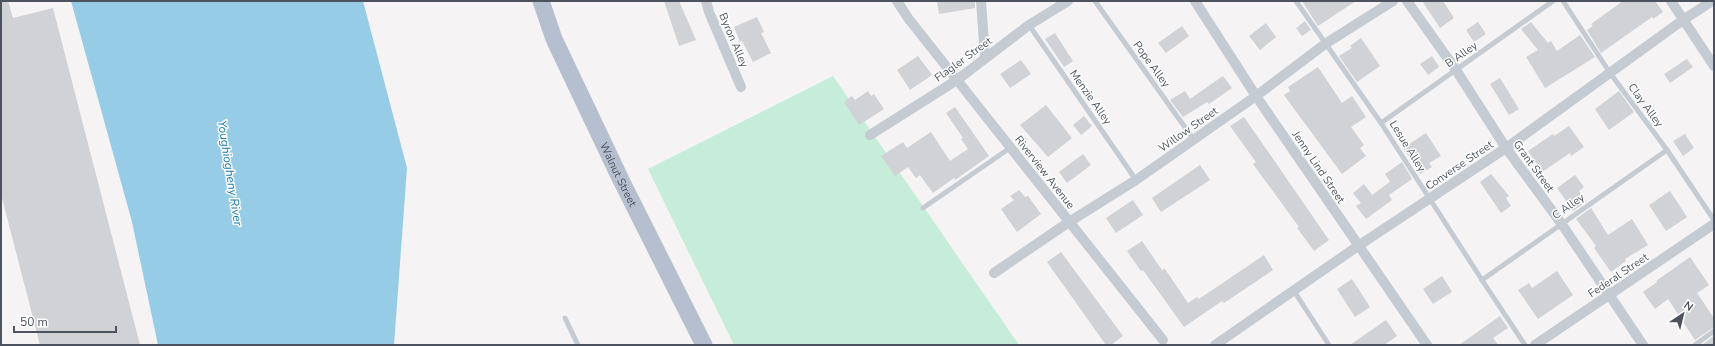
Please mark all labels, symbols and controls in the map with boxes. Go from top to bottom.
street label: Byron Alley [715,11,752,70]
street label: Flagler Street [932,33,995,85]
street label: Pope Alley [1130,38,1174,91]
street label: B Alley [1442,38,1481,71]
street label: Menzie Alley [1066,67,1115,128]
street label: Clay Alley [1625,80,1667,131]
street label: Willow Street [1156,103,1221,155]
street label: Lesue Alley [1386,118,1429,175]
water label: Youghiogheny River [214,119,246,228]
street label: Jenny Lind Street [1288,127,1348,207]
street label: Riverview Avenue [1011,133,1078,212]
street label: Converse Street [1422,137,1496,194]
street label: Grant Street [1510,137,1558,195]
street label: Walnut Street [596,140,640,209]
street label: C Alley [1549,190,1588,223]
street label: Federal Street [1585,250,1652,301]
north arrow [1663,294,1703,334]
text: N [1681,298,1696,315]
scale bar [14,308,116,334]
text: 50 m [20,314,48,330]

